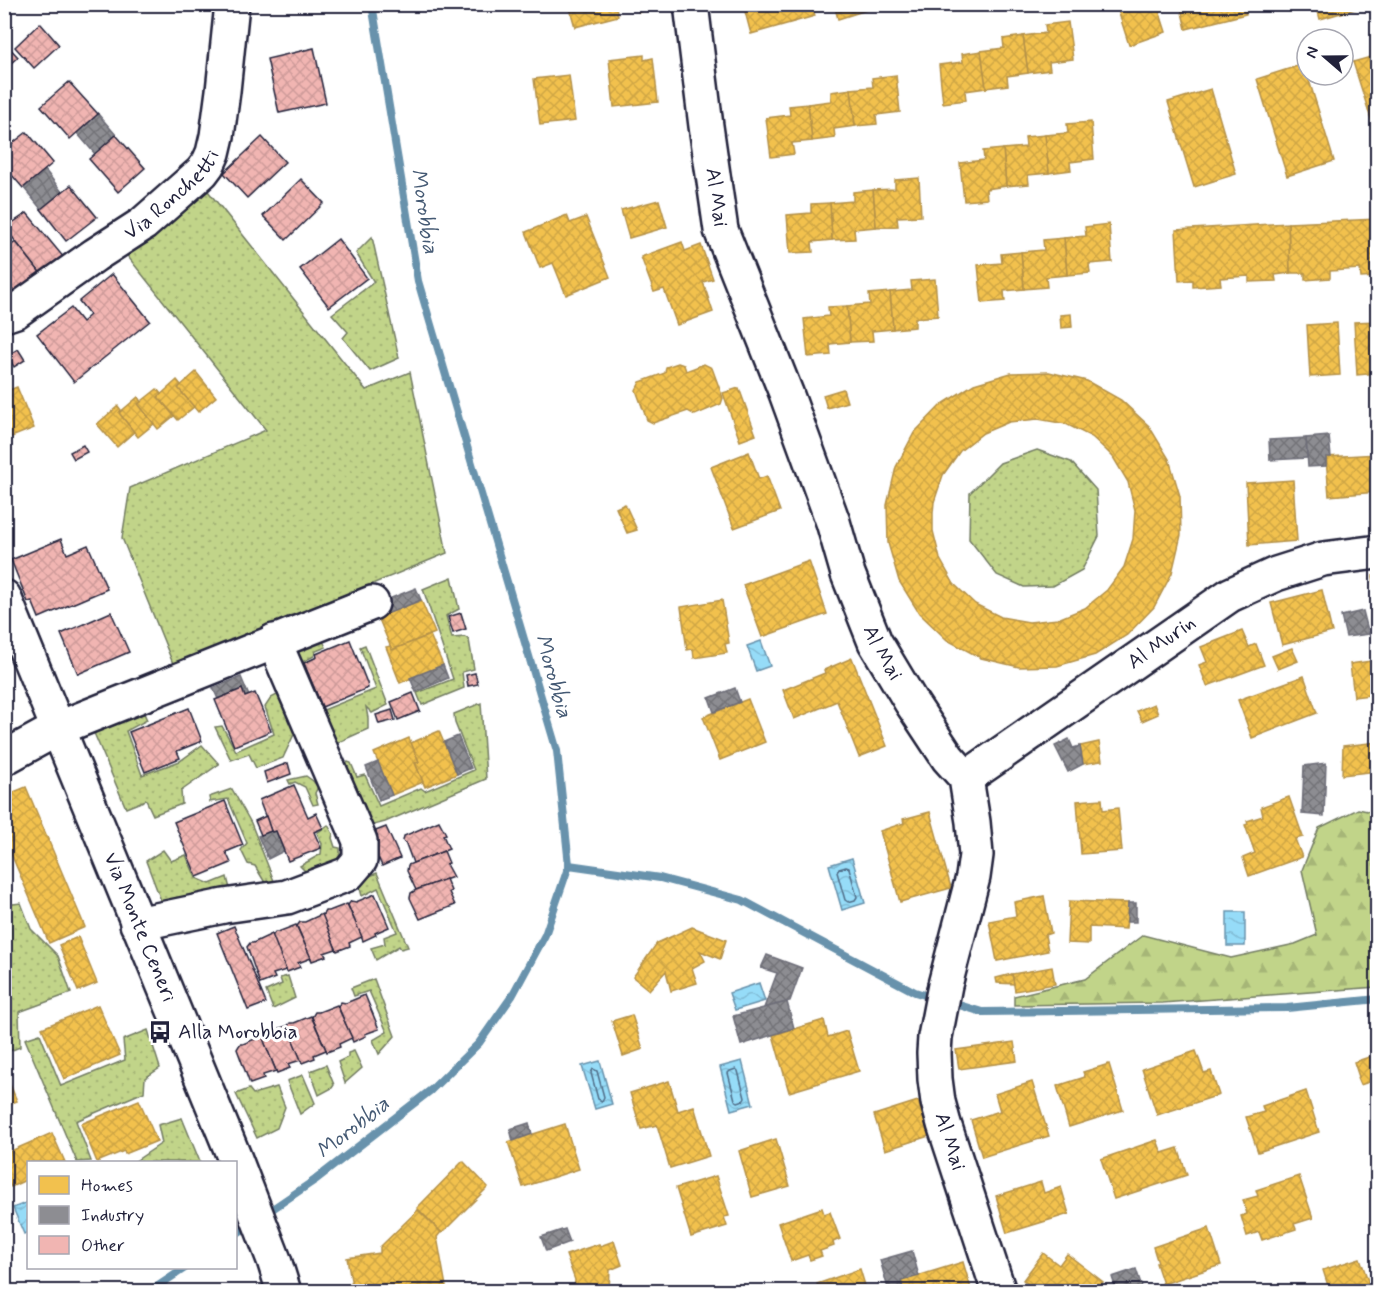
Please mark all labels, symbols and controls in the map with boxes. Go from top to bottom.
north arrow [1295,27,1355,87]
text: N [1301,44,1324,61]
street label: Via Ronchetti [119,145,227,247]
water label: Morobbia [403,166,445,256]
street label: Al Mai [698,166,734,229]
street label: Al Murin [1122,609,1201,676]
street label: Al Mai [856,621,909,686]
water label: Morobbia [528,631,578,721]
street label: Via Monte Ceneri [97,848,183,1006]
place label: Alla Morobbia [178,1018,298,1046]
bus stop icon: Alla Morobbia [147,1019,173,1045]
water label: Morobbia [311,1090,396,1165]
street label: Al Mai [928,1110,972,1174]
legend [27,1161,237,1269]
text: Homes [81,1174,133,1198]
text: Industry [81,1204,144,1228]
text: Other [81,1234,125,1258]

